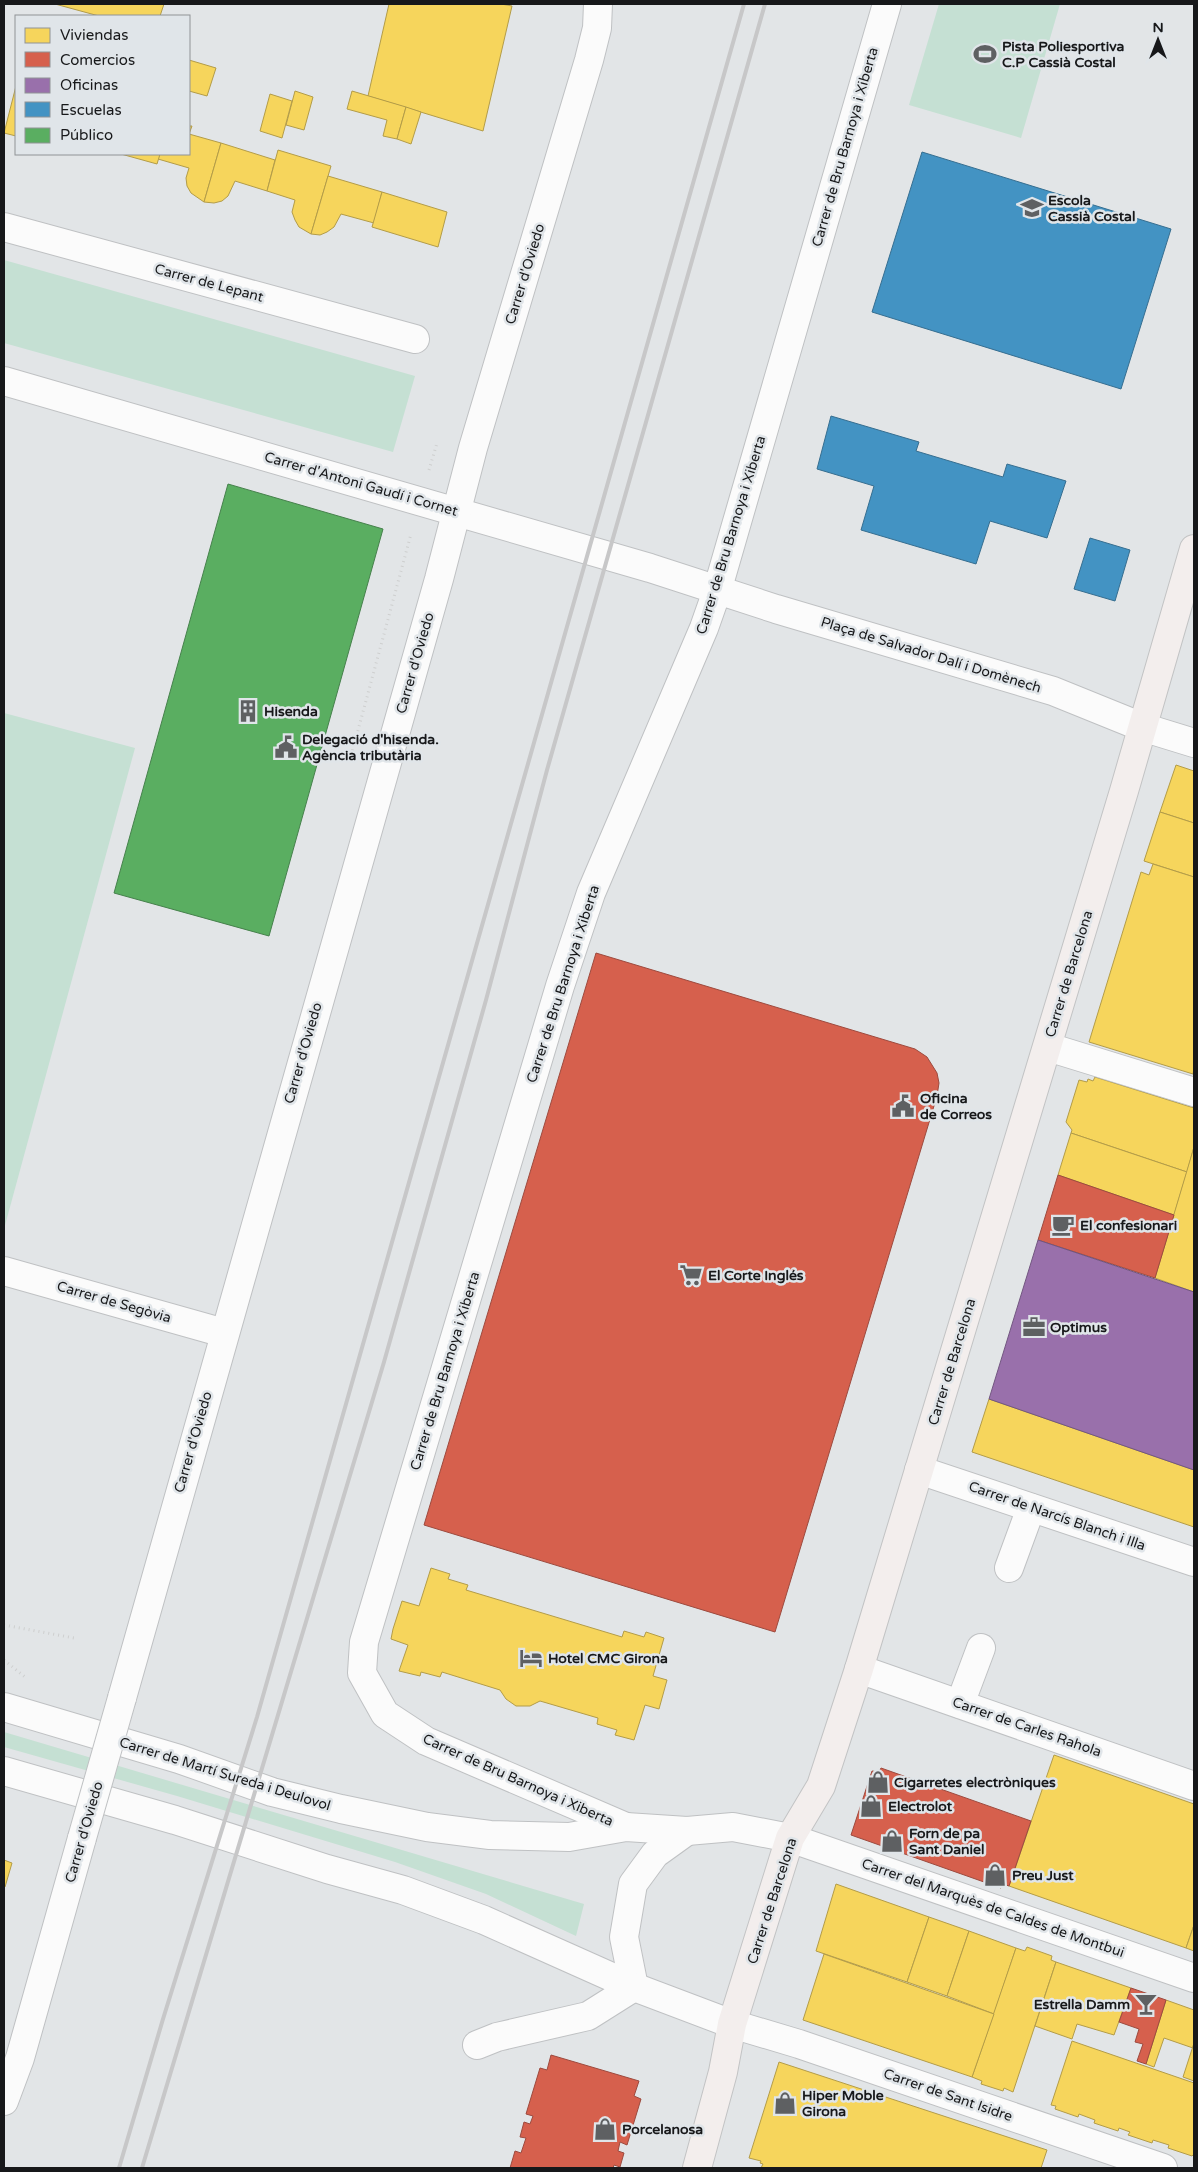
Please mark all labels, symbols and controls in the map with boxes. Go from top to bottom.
legend [15,15,190,155]
north arrow [1133,15,1183,65]
text: N [1152,19,1164,36]
text: Viviendas [60,26,128,44]
place label: Pista Poliesportiva C.P Cassià Costal [1002,38,1125,71]
sports icon: Pista Poliesportiva C.P Cassià Costal [972,41,998,67]
street label: Carrer de Bru Barnoya i Xiberta [808,45,882,249]
text: Comercios [60,51,135,69]
text: Oficinas [60,76,118,94]
text: Escuelas [60,101,122,119]
text: Público [60,126,113,144]
place label: Escola Cassià Costal [1048,192,1135,225]
school or university icon: Escola Cassià Costal [1019,195,1045,221]
street label: Carrer d'Oviedo [502,222,548,326]
street label: Carrer de Lepant [153,260,266,306]
street label: Carrer de Bru Barnoya i Xiberta [693,434,769,636]
street label: Carrer d'Antoni Gaudí i Cornet [262,448,460,520]
street label: Carrer d'Oviedo [392,610,438,716]
street label: Plaça de Salvador Dalí i Domènech [819,613,1043,697]
building icon: Hisenda [235,698,261,724]
place label: Hisenda [264,703,318,720]
place label: Delegació d'hisenda. Agència tributària [302,731,439,764]
public building icon: Delegació d'hisenda. Agència tributària [273,734,299,760]
street label: Carrer de Bru Barnoya i Xiberta [523,883,603,1085]
street label: Carrer de Barcelona [1042,908,1096,1040]
street label: Carrer d'Oviedo [280,1000,326,1106]
place label: Oficina de Correos [920,1090,992,1123]
public building icon: Oficina de Correos [890,1093,916,1119]
cafe icon: El confesionari [1050,1212,1076,1238]
place label: El confesionari [1080,1217,1177,1234]
supermarket icon: El Corte Inglés [678,1262,704,1288]
place label: El Corte Inglés [708,1267,804,1284]
street label: Carrer de Bru Barnoya i Xiberta [407,1270,483,1472]
street label: Carrer de Segòvia [55,1278,173,1326]
street label: Carrer de Barcelona [925,1296,979,1428]
office icon: Optimus [1021,1314,1047,1340]
place label: Optimus [1050,1319,1107,1336]
street label: Carrer d'Oviedo [170,1389,216,1495]
street label: Carrer de Narcís Blanch i Illa [966,1478,1148,1554]
hotel icon: Hotel CMC Girona [518,1645,544,1671]
place label: Hotel CMC Girona [548,1650,668,1667]
street label: Carrer de Carles Rahola [950,1694,1104,1760]
street label: Carrer de Bru Barnoya i Xiberta [420,1730,616,1830]
street label: Carrer de Martí Sureda i Deulovol [117,1734,333,1814]
shop icon: Cigarretes electròniques [865,1769,891,1795]
place label: Cigarretes electròniques [894,1774,1056,1791]
street label: Carrer d'Oviedo [61,1779,107,1885]
shop icon: Electrolot [858,1793,884,1819]
place label: Electrolot [888,1798,953,1815]
place label: Forn de pa Sant Daniel [909,1825,985,1858]
shop icon: Forn de pa Sant Daniel [879,1828,905,1854]
street label: Carrer de Barcelona [744,1836,800,1966]
street label: Carrer del Marquès de Caldes de Montbui [860,1855,1126,1961]
shop icon: Preu Just [982,1862,1008,1888]
place label: Preu Just [1012,1867,1074,1884]
bar icon: Estrella Damm [1133,1991,1159,2017]
place label: Estrella Damm [1034,1996,1130,2013]
street label: Carrer de Sant Isidre [881,2065,1015,2125]
place label: Hiper Moble Girona [802,2087,884,2120]
shop icon: Hiper Moble Girona [772,2090,798,2116]
shop icon: Porcelanosa [592,2116,618,2142]
place label: Porcelanosa [622,2121,703,2138]

